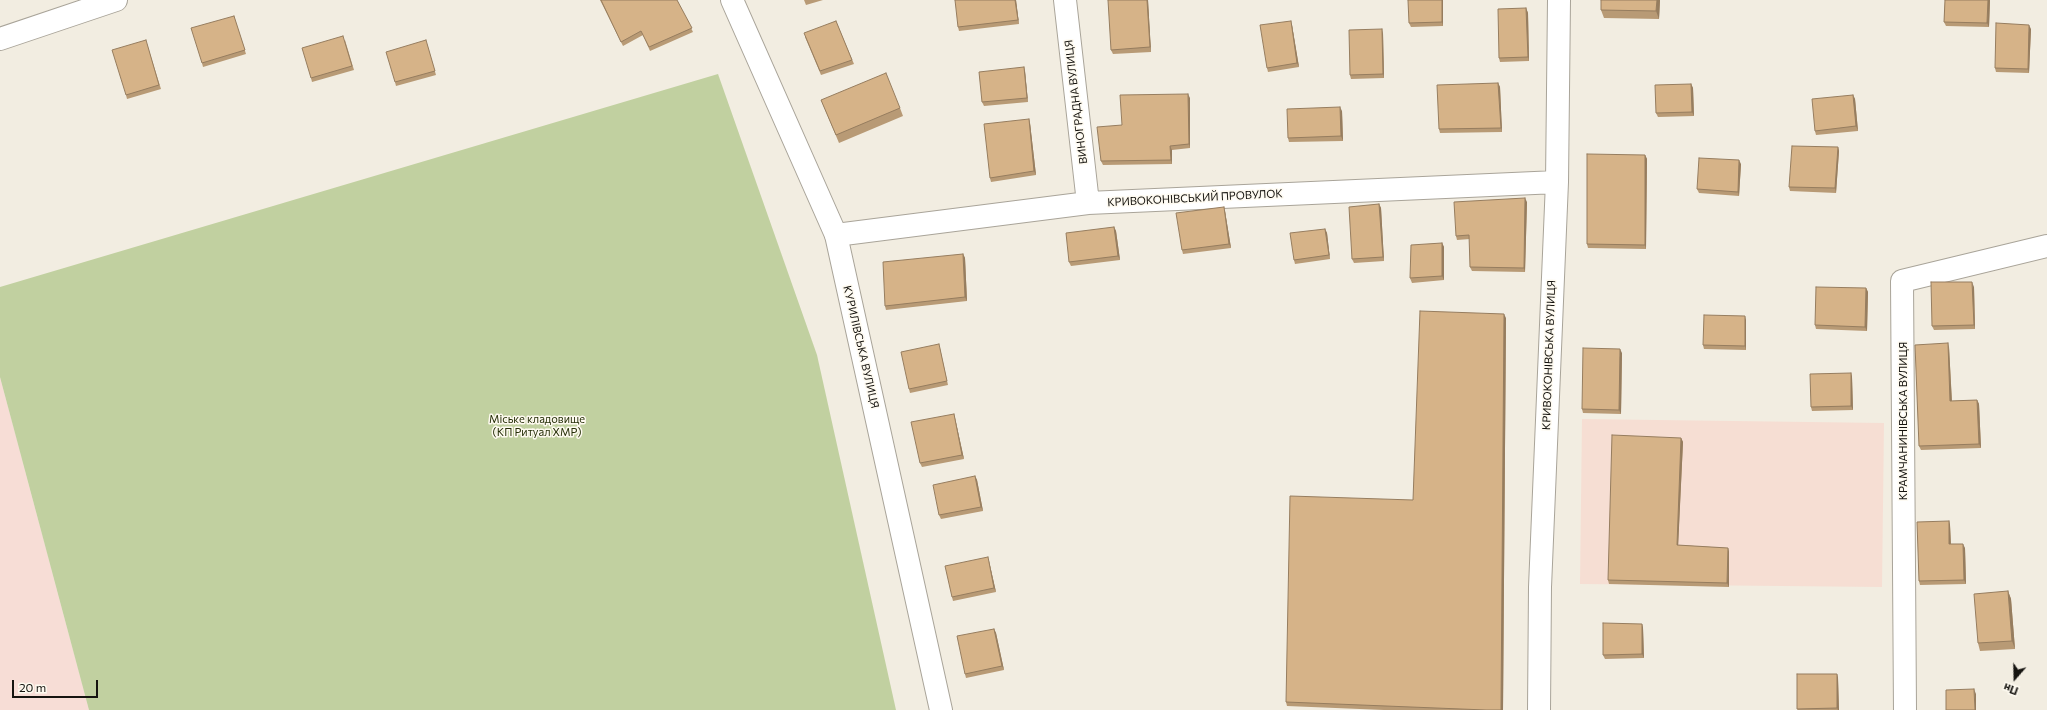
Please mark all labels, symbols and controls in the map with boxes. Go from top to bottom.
street label: ВИНОГРАДНА ВУЛИЦЯ [1062,39,1090,165]
street label: КРИВОКОНІВСЬКИЙ ПРОВУЛОК [1107,187,1283,209]
street label: КРИВОКОНІВСЬКА ВУЛИЦЯ [1540,280,1558,430]
street label: КУРИЛІВСЬКА ВУЛИЦЯ [840,284,882,410]
street label: КРАМЧАНИНІВСЬКА ВУЛИЦЯ [1896,342,1910,500]
park label: Міське кладовище (КП Ритуал ХМР) [489,412,585,438]
north arrow [1995,658,2035,698]
scale bar [14,672,100,698]
text: 20 m [19,680,46,694]
text: Пн [2002,681,2020,698]

